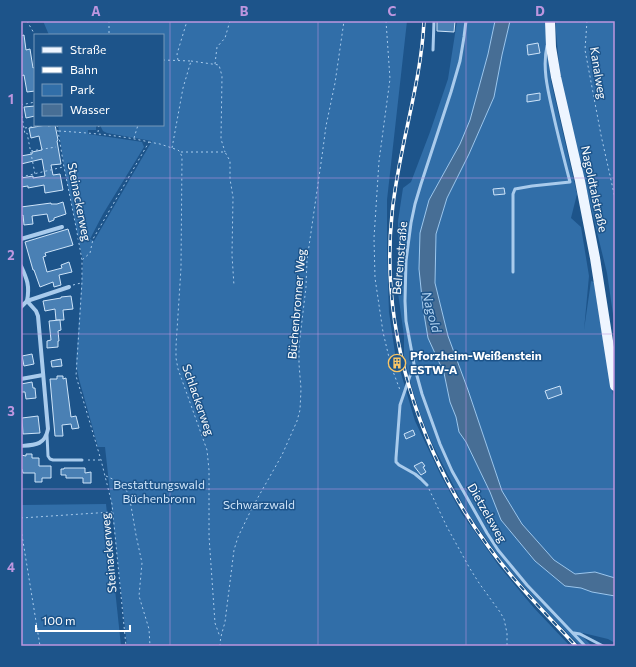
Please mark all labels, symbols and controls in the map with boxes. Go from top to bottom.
text: A [91,3,101,19]
text: B [240,3,249,19]
text: C [388,3,397,19]
text: D [535,3,545,19]
legend [34,34,164,126]
text: Straße [70,42,106,56]
street label: Kanalweg [588,46,610,100]
text: Bahn [70,62,98,76]
text: Park [70,82,96,96]
text: 1 [8,91,14,107]
text: Wasser [70,102,110,116]
street label: Nagoldtalstraße [579,144,611,233]
street label: Steinackerweg [65,161,95,243]
street label: Belremstraße [389,221,409,295]
text: 2 [7,247,15,263]
street label: Büchenbronner Weg [284,248,308,360]
water label: Nagold [419,290,445,335]
place label: Pforzheim-Weißenstein ESTW-A [410,348,542,376]
building icon: Pforzheim-Weißenstein ESTW-A [387,353,407,373]
street label: Schlackerweg [180,362,218,438]
text: 3 [7,403,15,419]
park label: Bestattungswald Büchenbronn [113,477,205,505]
street label: Dietzelsweg [465,480,511,545]
park label: Schwarzwald [223,497,295,511]
street label: Steinackerweg [98,512,118,593]
text: 4 [7,559,15,575]
scale bar [36,607,130,633]
text: 100 m [42,613,76,627]

